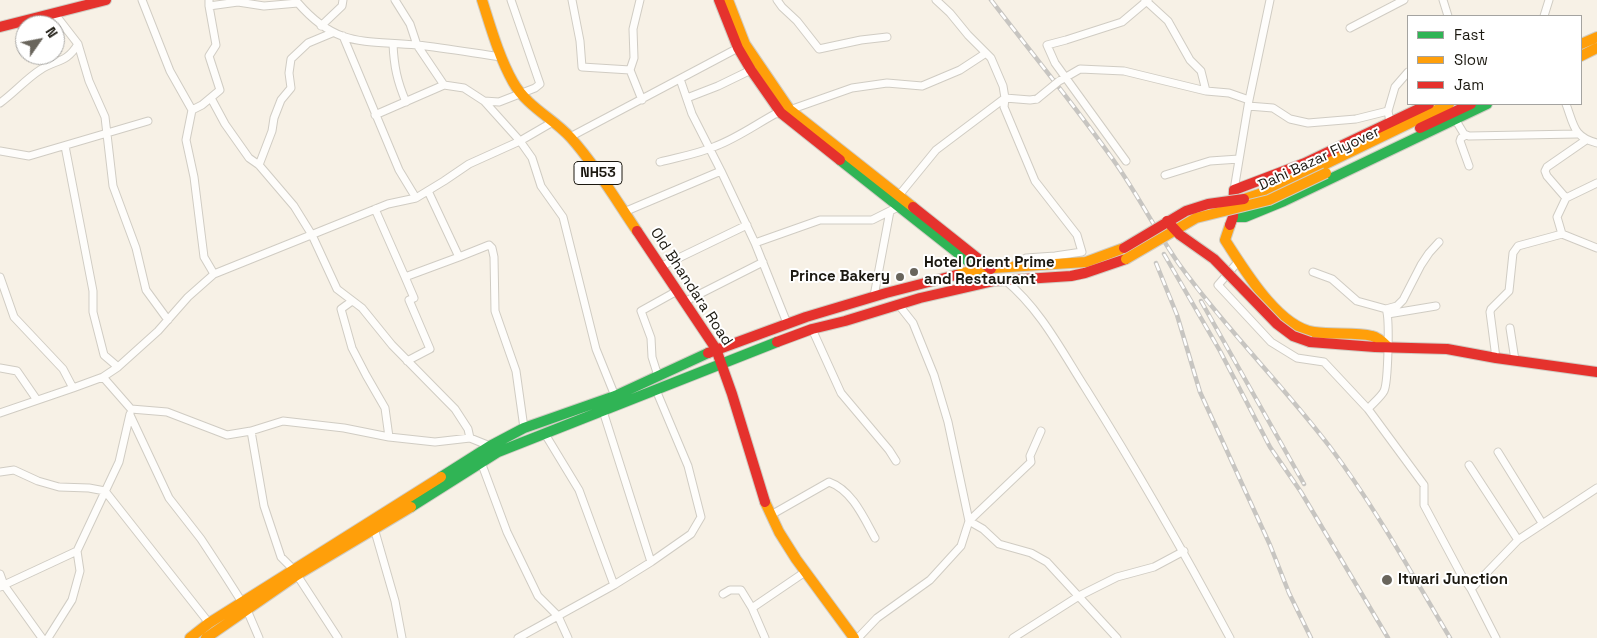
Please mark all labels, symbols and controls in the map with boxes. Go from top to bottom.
north arrow [15,15,65,65]
legend [1407,15,1582,105]
text: N [42,24,62,41]
text: Fast [1454,25,1485,44]
text: Slow [1454,50,1488,69]
text: Jam [1454,75,1484,94]
street label: Dahi Bazar Flyover [1255,123,1383,195]
road number: NH53 [574,162,622,184]
street label: Old Bhandara Road [646,225,736,349]
place label: Hotel Orient Prime and Restaurant [924,254,1055,289]
marker: Hotel Orient Prime and Restaurant [908,266,920,278]
place label: Prince Bakery [790,268,890,286]
marker: Prince Bakery [894,271,906,283]
place label: Itwari Junction [1398,571,1508,589]
marker: Itwari Junction [1380,573,1394,587]

